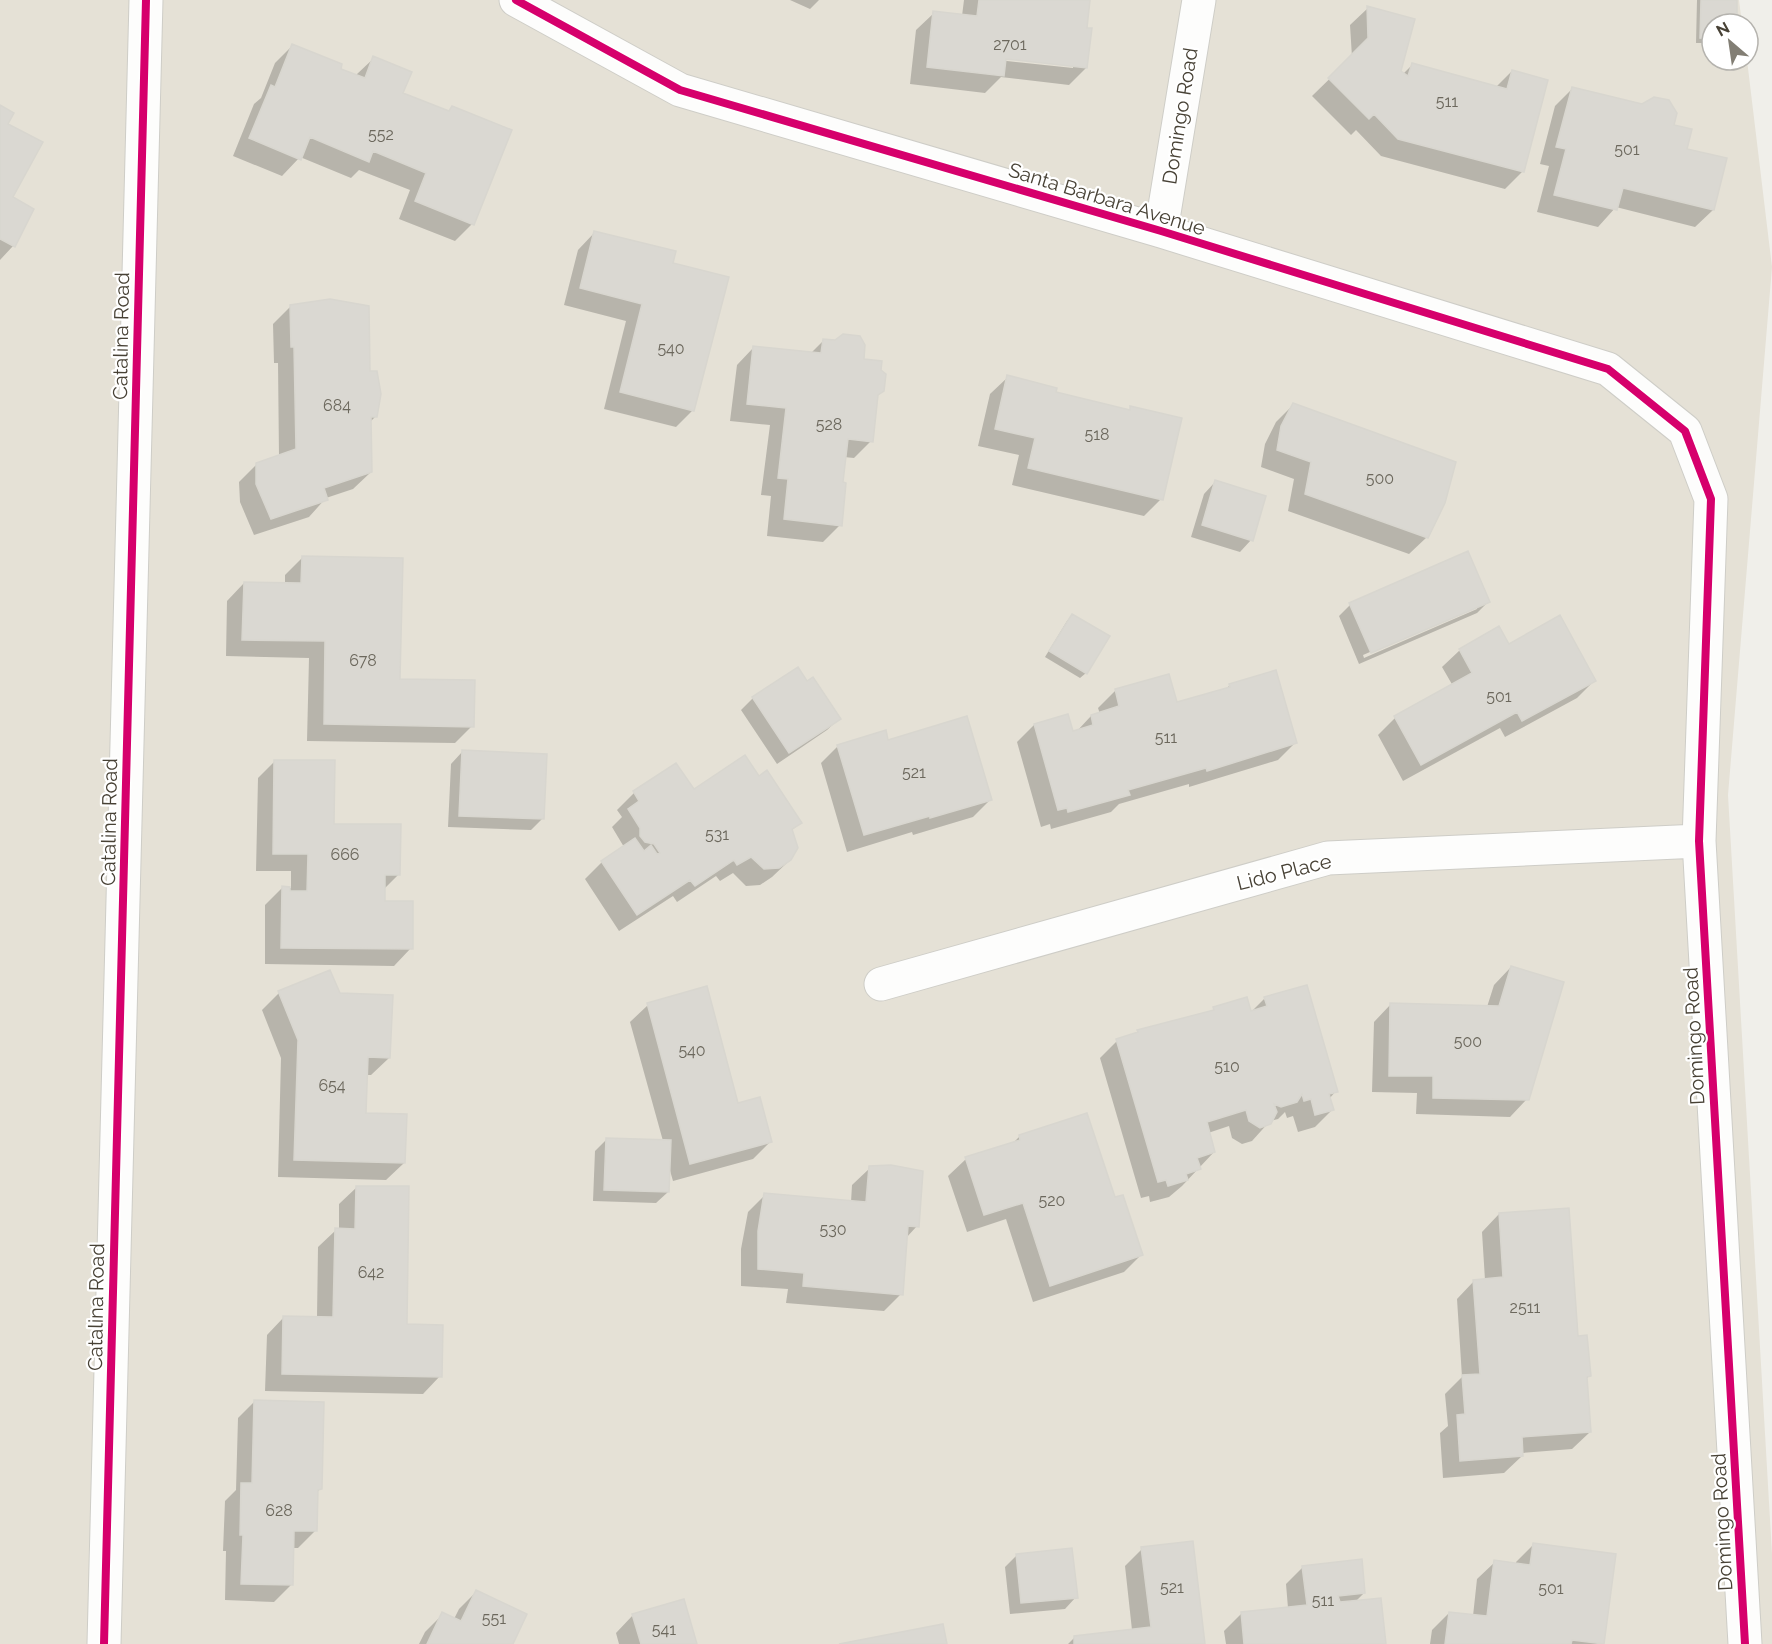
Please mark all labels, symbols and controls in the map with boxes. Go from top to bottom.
north arrow [1700,12,1760,72]
text: N [1713,18,1733,41]
house number: 2701 [993,35,1027,54]
street label: Domingo Road [1157,46,1203,186]
house number: 511 [1436,92,1458,111]
house number: 552 [368,125,394,144]
house number: 501 [1614,140,1640,159]
street label: Santa Barbara Avenue [1006,158,1208,240]
street label: Catalina Road [108,272,134,400]
house number: 540 [657,339,685,358]
house number: 684 [323,396,351,415]
house number: 528 [816,415,842,434]
house number: 518 [1084,425,1110,444]
house number: 500 [1366,469,1394,488]
house number: 678 [349,651,377,670]
house number: 501 [1486,687,1512,706]
house number: 511 [1155,728,1177,747]
street label: Catalina Road [96,758,122,886]
house number: 521 [902,763,926,782]
house number: 531 [705,825,729,844]
house number: 666 [331,845,359,864]
street label: Lido Place [1234,849,1334,895]
street label: Domingo Road [1678,966,1710,1106]
house number: 500 [1454,1032,1482,1051]
house number: 540 [678,1041,706,1060]
house number: 510 [1214,1057,1240,1076]
house number: 654 [318,1076,346,1095]
house number: 520 [1039,1191,1065,1210]
house number: 530 [819,1220,847,1239]
street label: Catalina Road [83,1243,109,1371]
house number: 642 [358,1263,384,1282]
house number: 2511 [1510,1298,1541,1317]
street label: Domingo Road [1706,1452,1738,1592]
house number: 628 [265,1501,293,1520]
house number: 521 [1160,1578,1184,1597]
house number: 501 [1538,1579,1564,1598]
house number: 511 [1312,1591,1334,1610]
house number: 551 [482,1609,506,1628]
house number: 541 [652,1620,676,1639]

